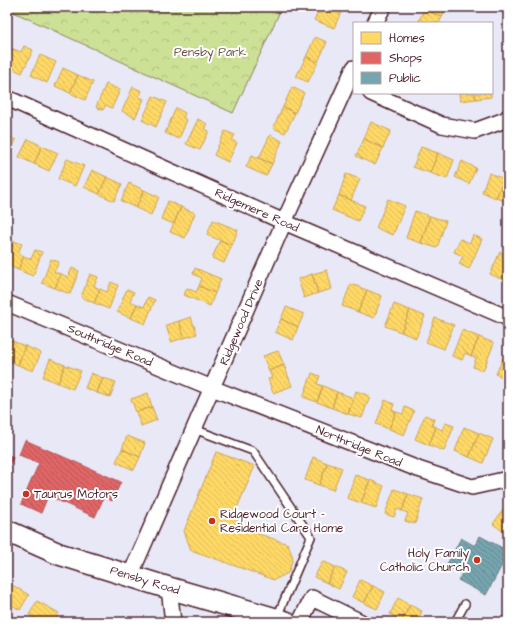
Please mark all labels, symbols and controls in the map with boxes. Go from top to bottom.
legend [353,22,493,94]
text: Homes [389,30,425,47]
park label: Pensby Park [174,44,247,62]
text: Shops [389,50,422,67]
text: Public [389,70,421,87]
street label: Ridgemere Road [212,184,302,238]
street label: Ridgewood Drive [216,276,268,368]
street label: Southridge Road [64,320,155,372]
street label: Northridge Road [313,421,404,472]
place label: Taurus Motors [34,486,118,503]
marker: Taurus Motors [21,489,31,499]
place label: Ridgewood Court - Residential Care Home [220,506,344,537]
marker: Ridgewood Court - Residential Care Home [207,516,217,526]
place label: Holy Family Catholic Church [380,545,469,576]
marker: Holy Family Catholic Church [472,555,482,565]
street label: Pensby Road [108,562,182,600]

